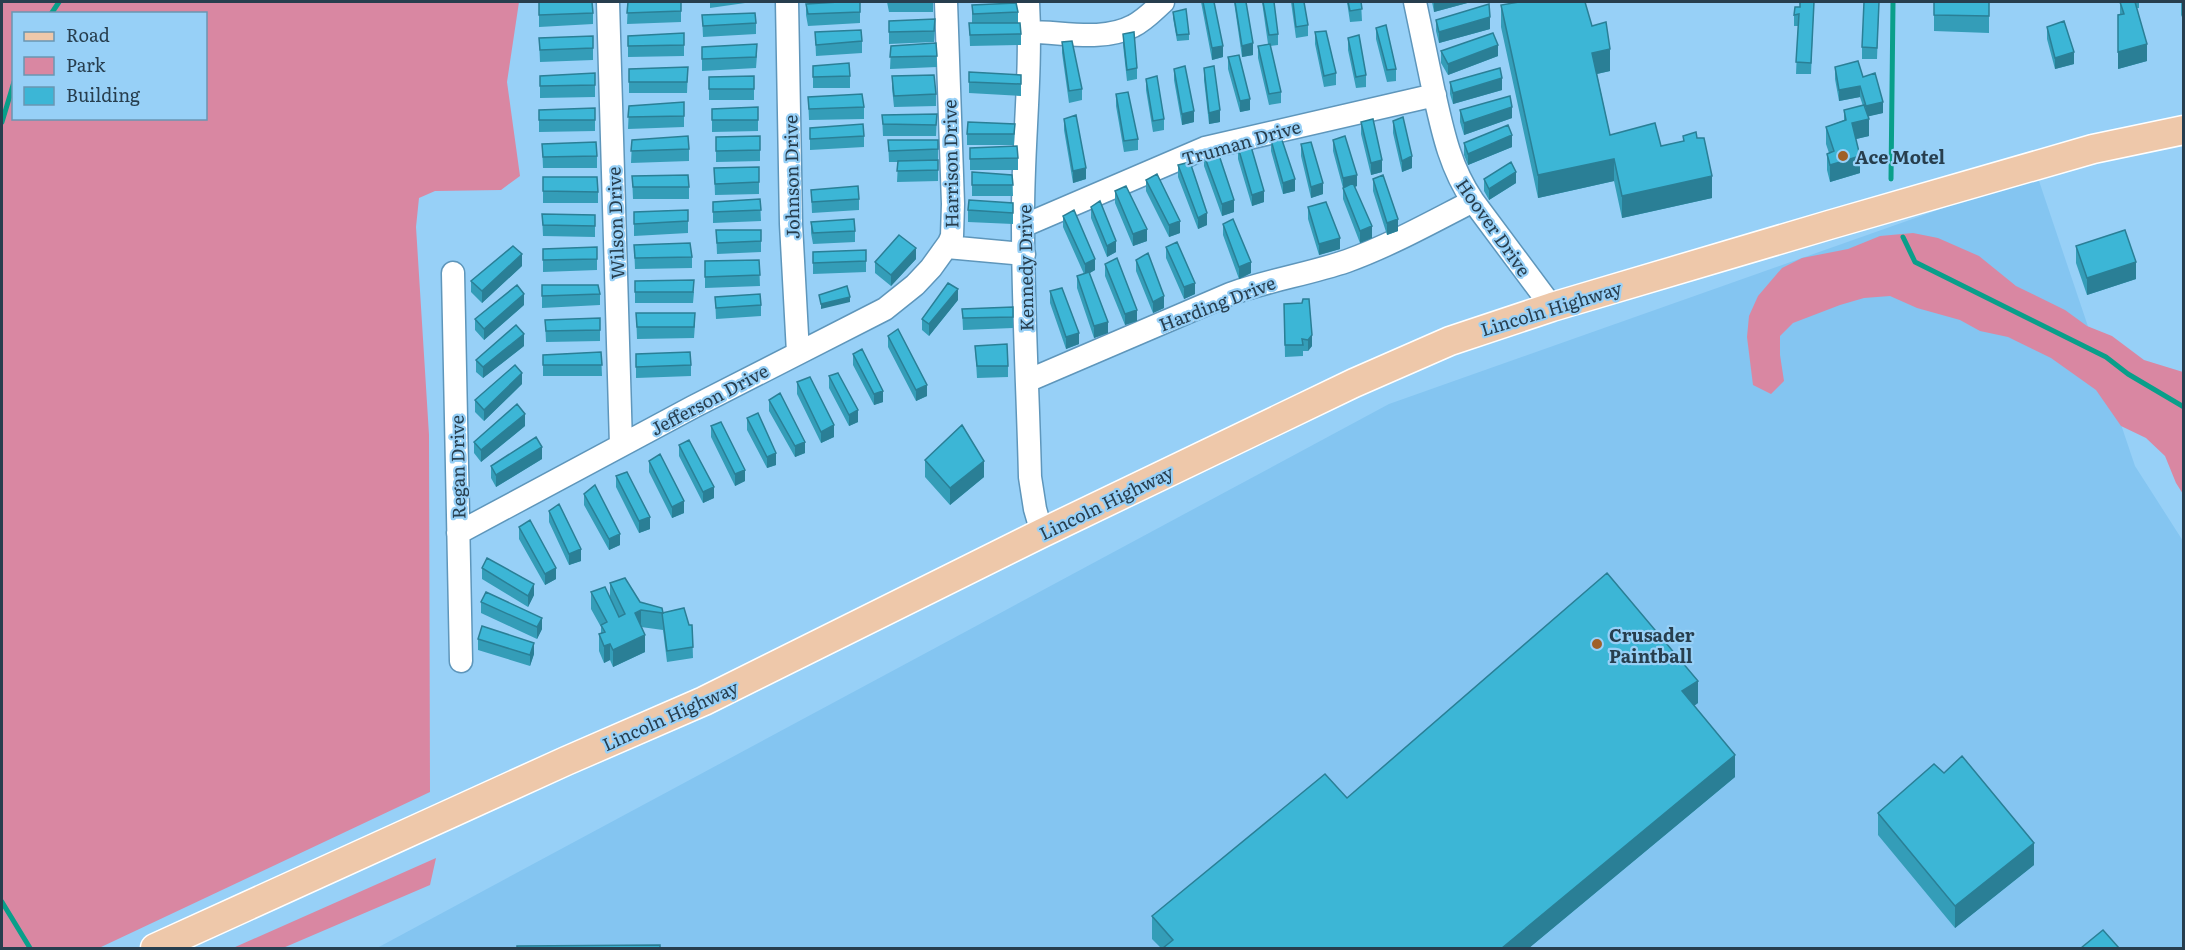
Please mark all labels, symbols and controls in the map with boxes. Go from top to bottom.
legend [12,12,207,120]
text: Road [66,21,110,48]
text: Park [66,51,107,78]
text: Building [66,81,141,108]
street label: Harrison Drive [935,99,965,229]
street label: Truman Drive [1178,112,1304,172]
street label: Johnson Drive [776,115,806,239]
place label: Ace Motel [1855,143,1945,170]
marker: Ace Motel [1836,149,1850,163]
street label: Wilson Drive [600,166,630,280]
street label: Hoover Drive [1450,172,1538,282]
street label: Kennedy Drive [1010,204,1040,332]
street label: Harding Drive [1155,268,1279,338]
street label: Lincoln Highway [1477,273,1626,342]
street label: Jefferson Drive [645,356,773,442]
street label: Regan Drive [443,415,471,519]
street label: Lincoln Highway [1034,457,1178,546]
place label: Crusader Paintball [1609,621,1695,669]
marker: Crusader Paintball [1590,637,1604,651]
street label: Lincoln Highway [598,673,743,757]

